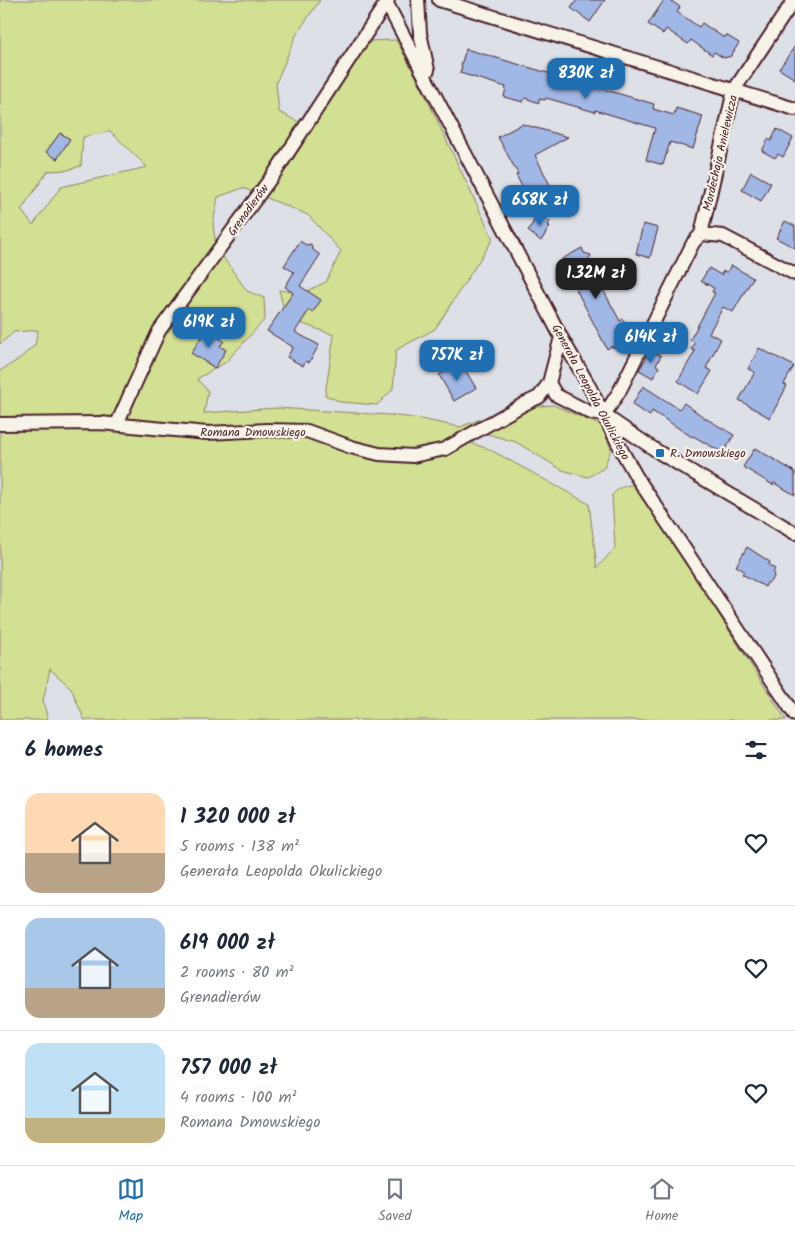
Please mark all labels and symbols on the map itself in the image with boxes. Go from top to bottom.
pin: 830K zł [540,58,632,100]
street label: Mordechaja Anielewicza [698,93,743,213]
street label: Grenadierów [223,180,274,240]
pin: 658K zł [494,184,586,227]
pin: 1.32M zł [544,258,648,300]
pin: 619K zł [163,306,255,349]
street label: Generała Leopolda Okulickiego [547,321,635,464]
pin: 614K zł [605,322,697,364]
pin: 757K zł [411,340,503,382]
street label: Romana Dmowskiego [200,423,306,442]
place label: R. Dmowskiego [670,444,746,463]
marker: R. Dmowskiego [654,447,666,459]

